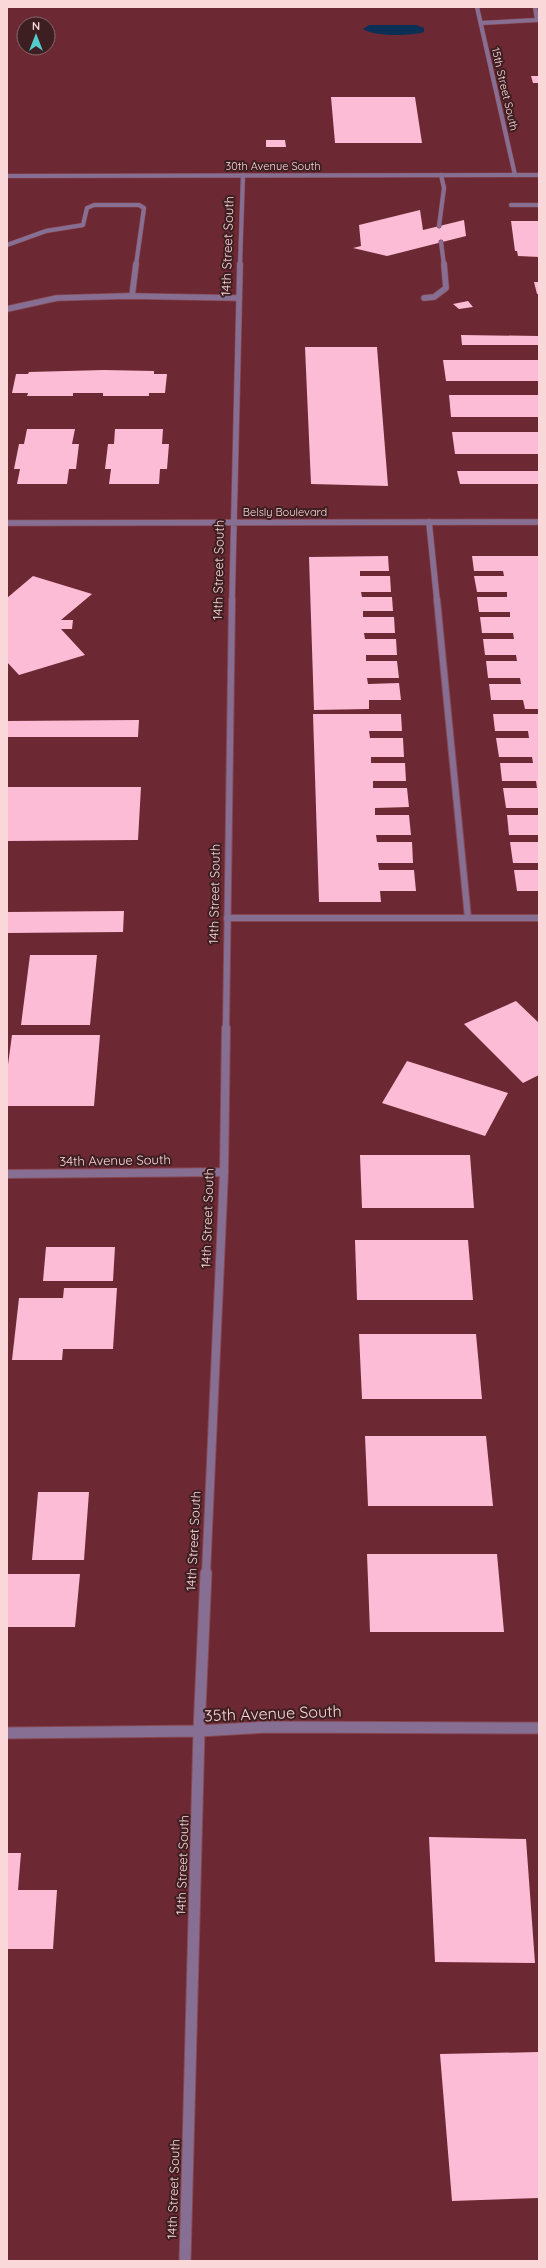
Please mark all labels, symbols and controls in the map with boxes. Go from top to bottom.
north arrow [16,16,56,56]
text: N [32,19,40,33]
street label: 15th Street South [489,46,521,132]
street label: 30th Avenue South [226,159,320,173]
street label: 14th Street South [217,196,237,296]
street label: Belsly Boulevard [243,505,327,519]
street label: 14th Street South [209,520,227,620]
street label: 14th Street South [205,844,223,944]
street label: 34th Avenue South [59,1151,171,1169]
street label: 14th Street South [197,1168,217,1268]
street label: 14th Street South [182,1491,204,1591]
street label: 35th Avenue South [204,1701,342,1725]
street label: 14th Street South [172,1815,192,1915]
street label: 14th Street South [163,2139,183,2239]

